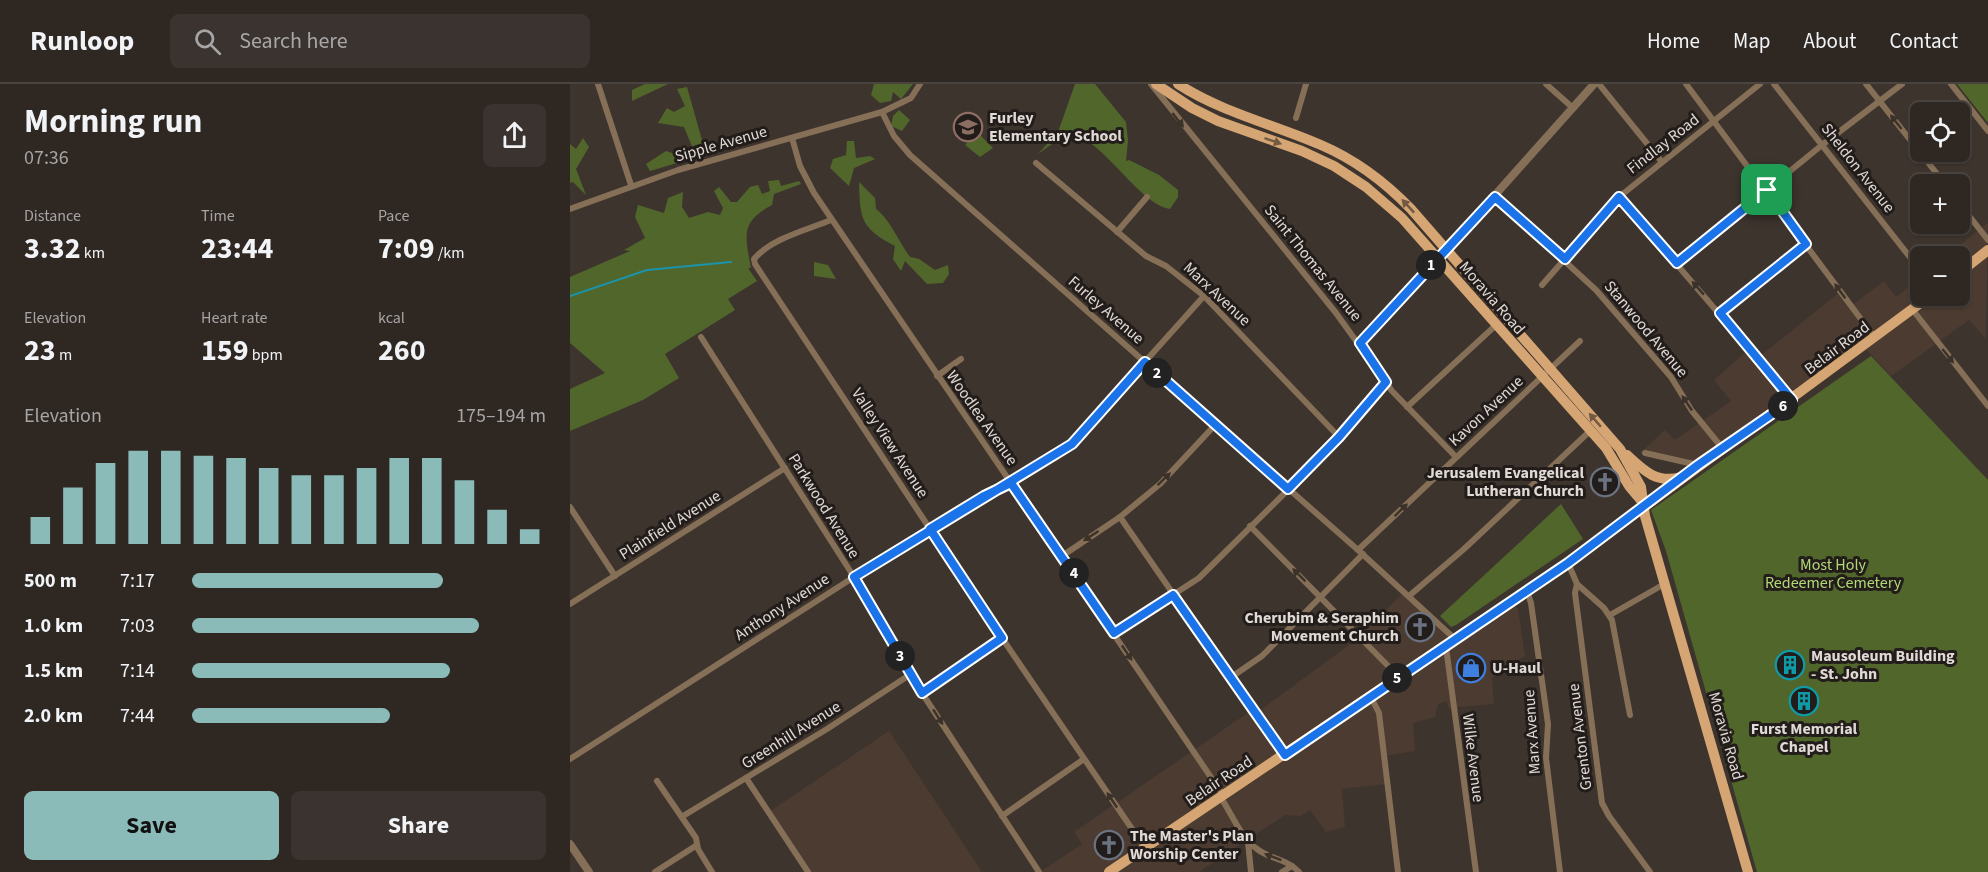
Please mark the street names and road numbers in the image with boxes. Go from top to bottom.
street label: Findlay Road [1622,109,1704,179]
street label: Sheldon Avenue [1816,119,1900,217]
street label: Sipple Avenue [672,120,770,168]
street label: Saint Thomas Avenue [1259,200,1367,326]
street label: Marx Avenue [1178,257,1256,331]
street label: Moravia Road [1454,257,1530,339]
street label: Furley Avenue [1063,271,1149,349]
street label: Stanwood Avenue [1599,276,1693,382]
street label: Belair Road [1800,316,1874,380]
street label: Woodlea Avenue [941,366,1023,470]
street label: Kavon Avenue [1444,371,1528,451]
street label: Valley View Avenue [846,384,934,502]
street label: Parkwood Avenue [783,449,865,563]
street label: Plainfield Avenue [615,485,725,565]
street label: Anthony Avenue [730,568,834,646]
street label: Grenton Avenue [1563,682,1597,791]
street label: Marx Avenue [1518,689,1546,775]
street label: Moravia Road [1703,689,1749,783]
street label: Greenhill Avenue [737,696,845,774]
street label: Wilke Avenue [1457,713,1489,803]
street label: Belair Road [1181,750,1257,812]

